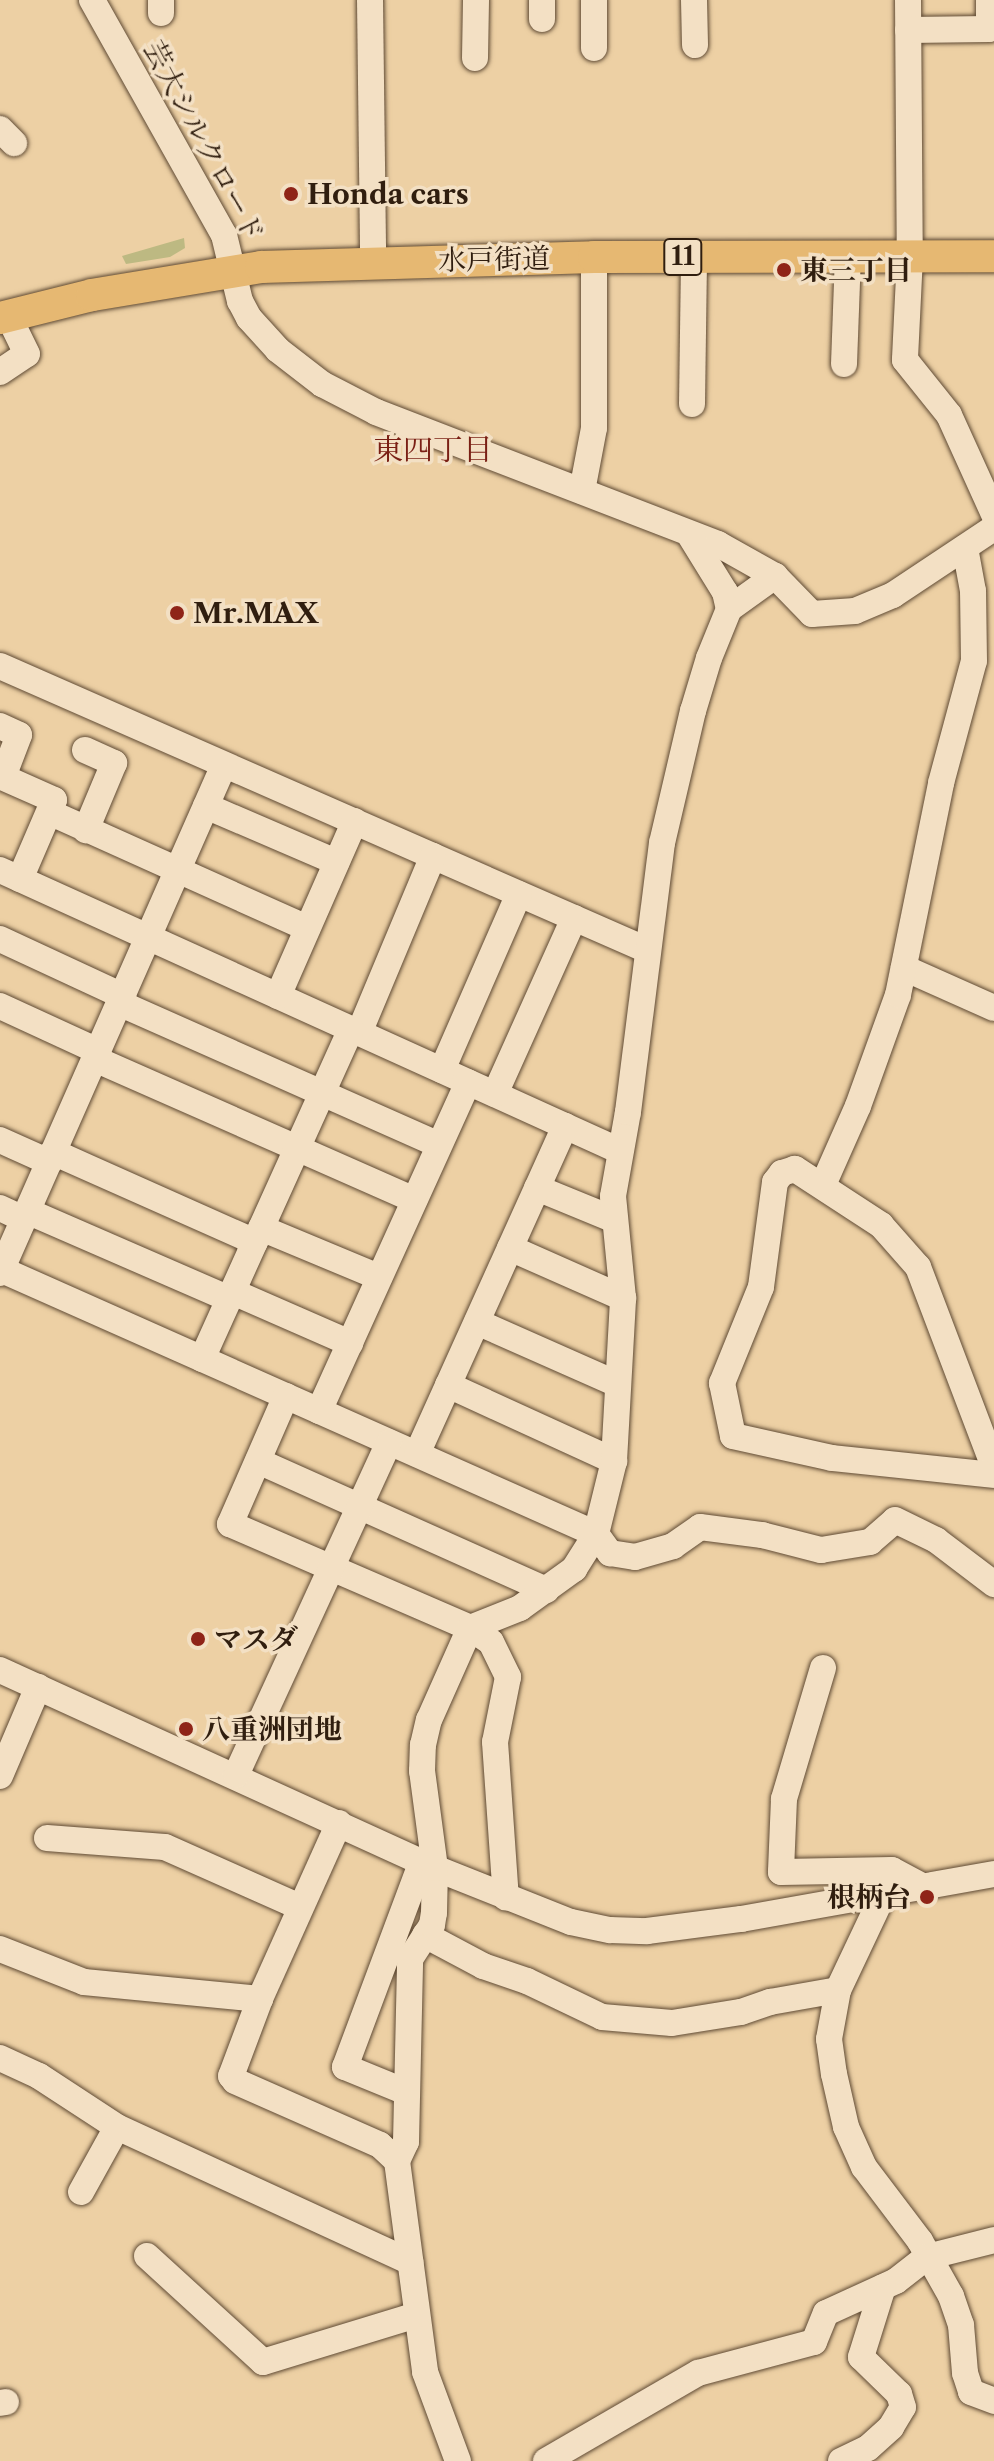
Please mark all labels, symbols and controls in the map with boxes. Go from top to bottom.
street label: 芸大シルクロード [137,34,271,248]
place label: Honda cars [307,177,469,211]
marker: Honda cars [282,185,300,203]
road number: 11 [663,235,703,279]
street label: 水戸街道 [438,241,550,277]
place label: 東三丁目 [800,253,912,287]
marker: 東三丁目 [775,261,793,279]
district label: 東四丁目 [373,432,493,468]
place label: Mr.MAX [193,596,318,630]
marker: Mr.MAX [168,604,186,622]
place label: マスダ [214,1622,298,1656]
marker: マスダ [189,1630,207,1648]
place label: 八重洲団地 [202,1712,342,1746]
marker: 八重洲団地 [177,1720,195,1738]
place label: 根柄台 [827,1880,911,1914]
marker: 根柄台 [918,1888,936,1906]

